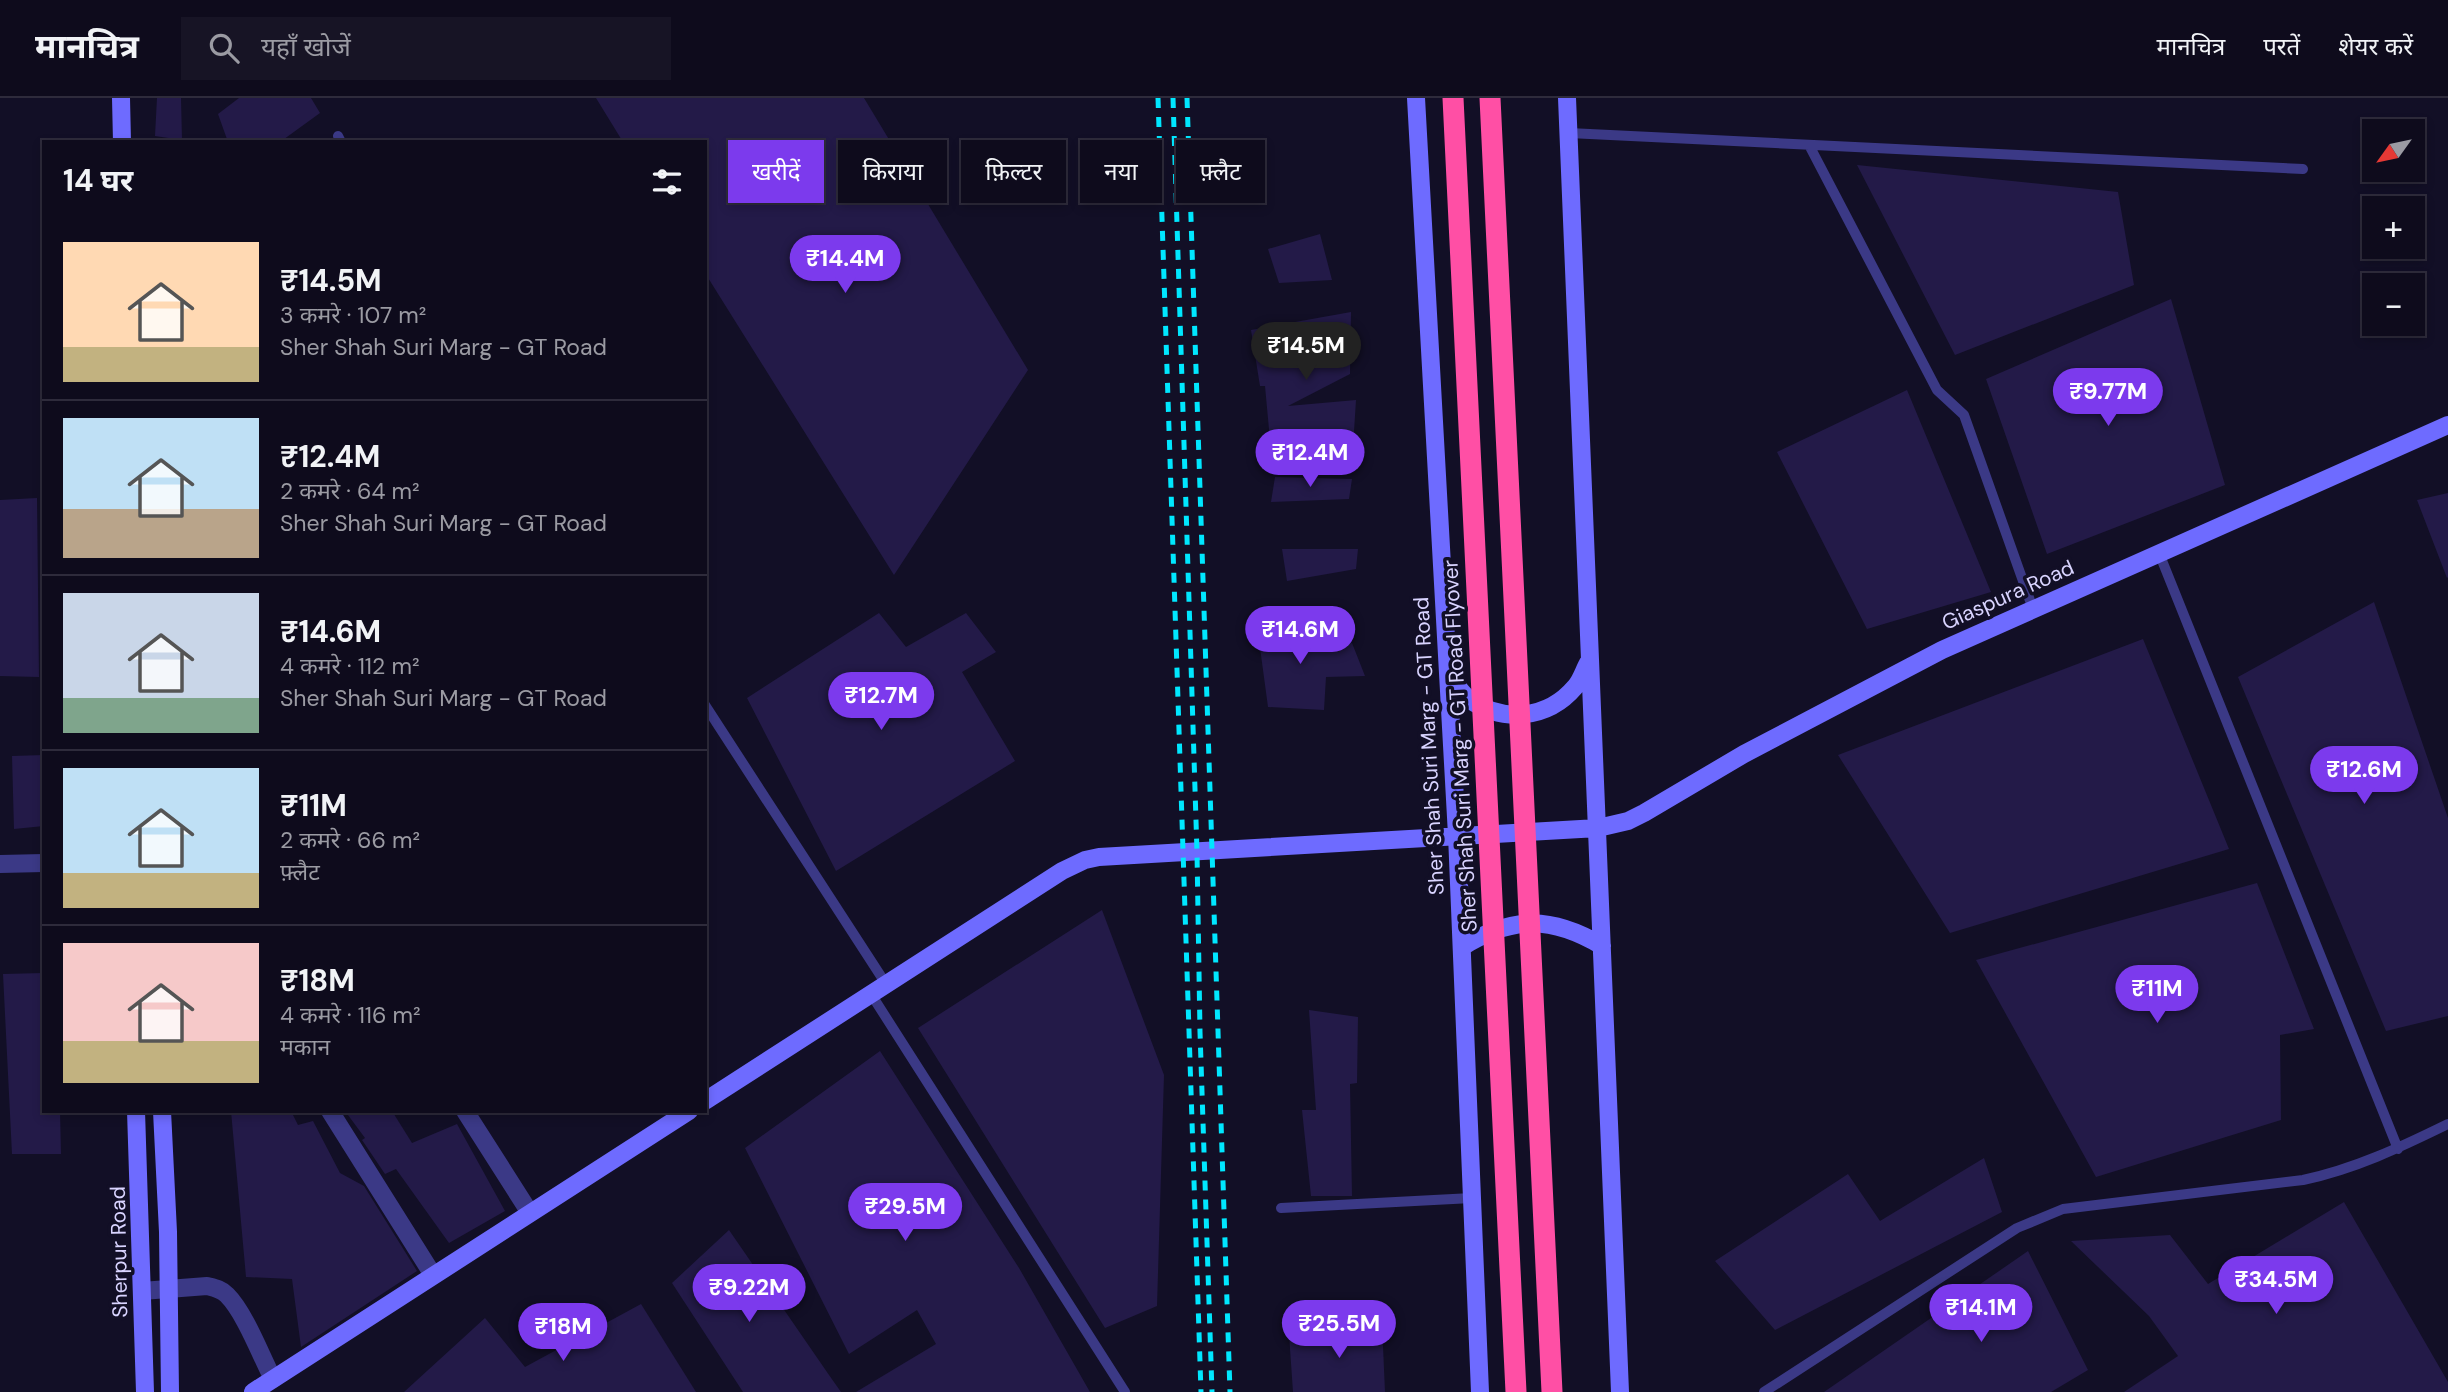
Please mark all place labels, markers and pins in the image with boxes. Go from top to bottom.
pin: ₹14.4M [788,236,902,295]
pin: ₹14.5M [1249,322,1363,382]
pin: ₹9.77M [2051,368,2165,428]
pin: ₹12.4M [1253,430,1367,489]
pin: ₹14.6M [1243,606,1357,666]
pin: ₹12.7M [824,672,938,732]
pin: ₹12.6M [2307,746,2421,806]
pin: ₹11M [2116,965,2198,1025]
pin: ₹29.5M [848,1184,962,1243]
pin: ₹34.5M [2219,1256,2333,1316]
pin: ₹9.22M [692,1264,806,1324]
pin: ₹14.1M [1924,1284,2038,1344]
pin: ₹25.5M [1282,1300,1396,1360]
pin: ₹18M [522,1304,604,1363]

